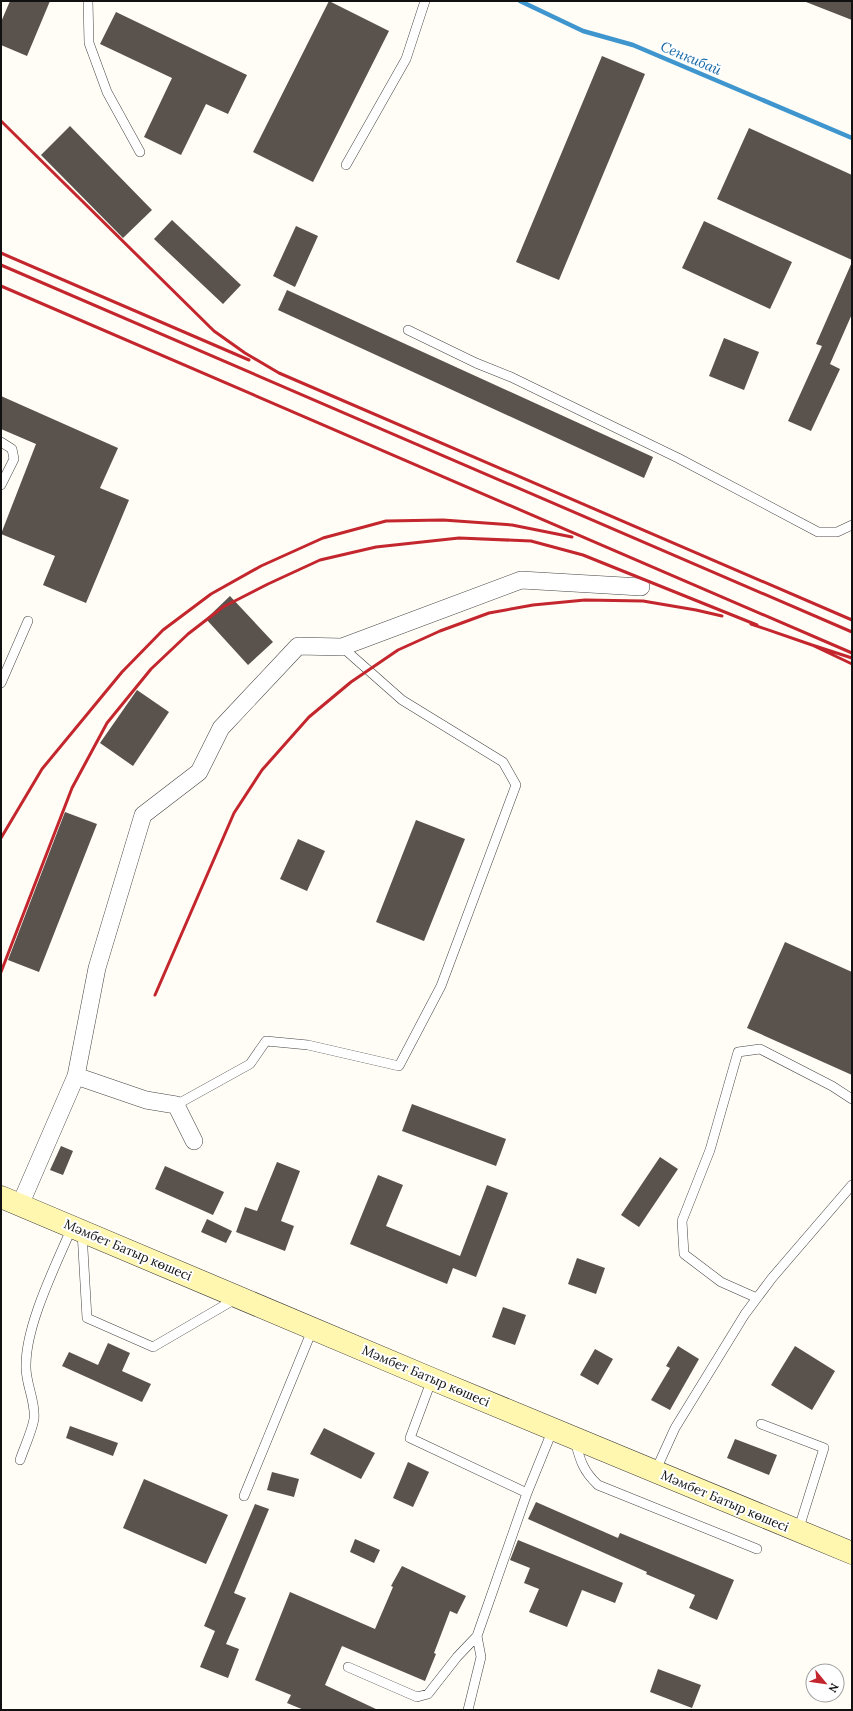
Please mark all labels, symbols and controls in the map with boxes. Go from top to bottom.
water label: Сенкибай [658,37,725,79]
street label: Мәмбет Батыр көшесі [61,1215,195,1285]
street label: Мәмбет Батыр көшесі [359,1341,493,1411]
street label: Мәмбет Батыр көшесі [658,1466,792,1536]
north arrow [805,1663,845,1703]
text: N [825,1681,842,1695]

